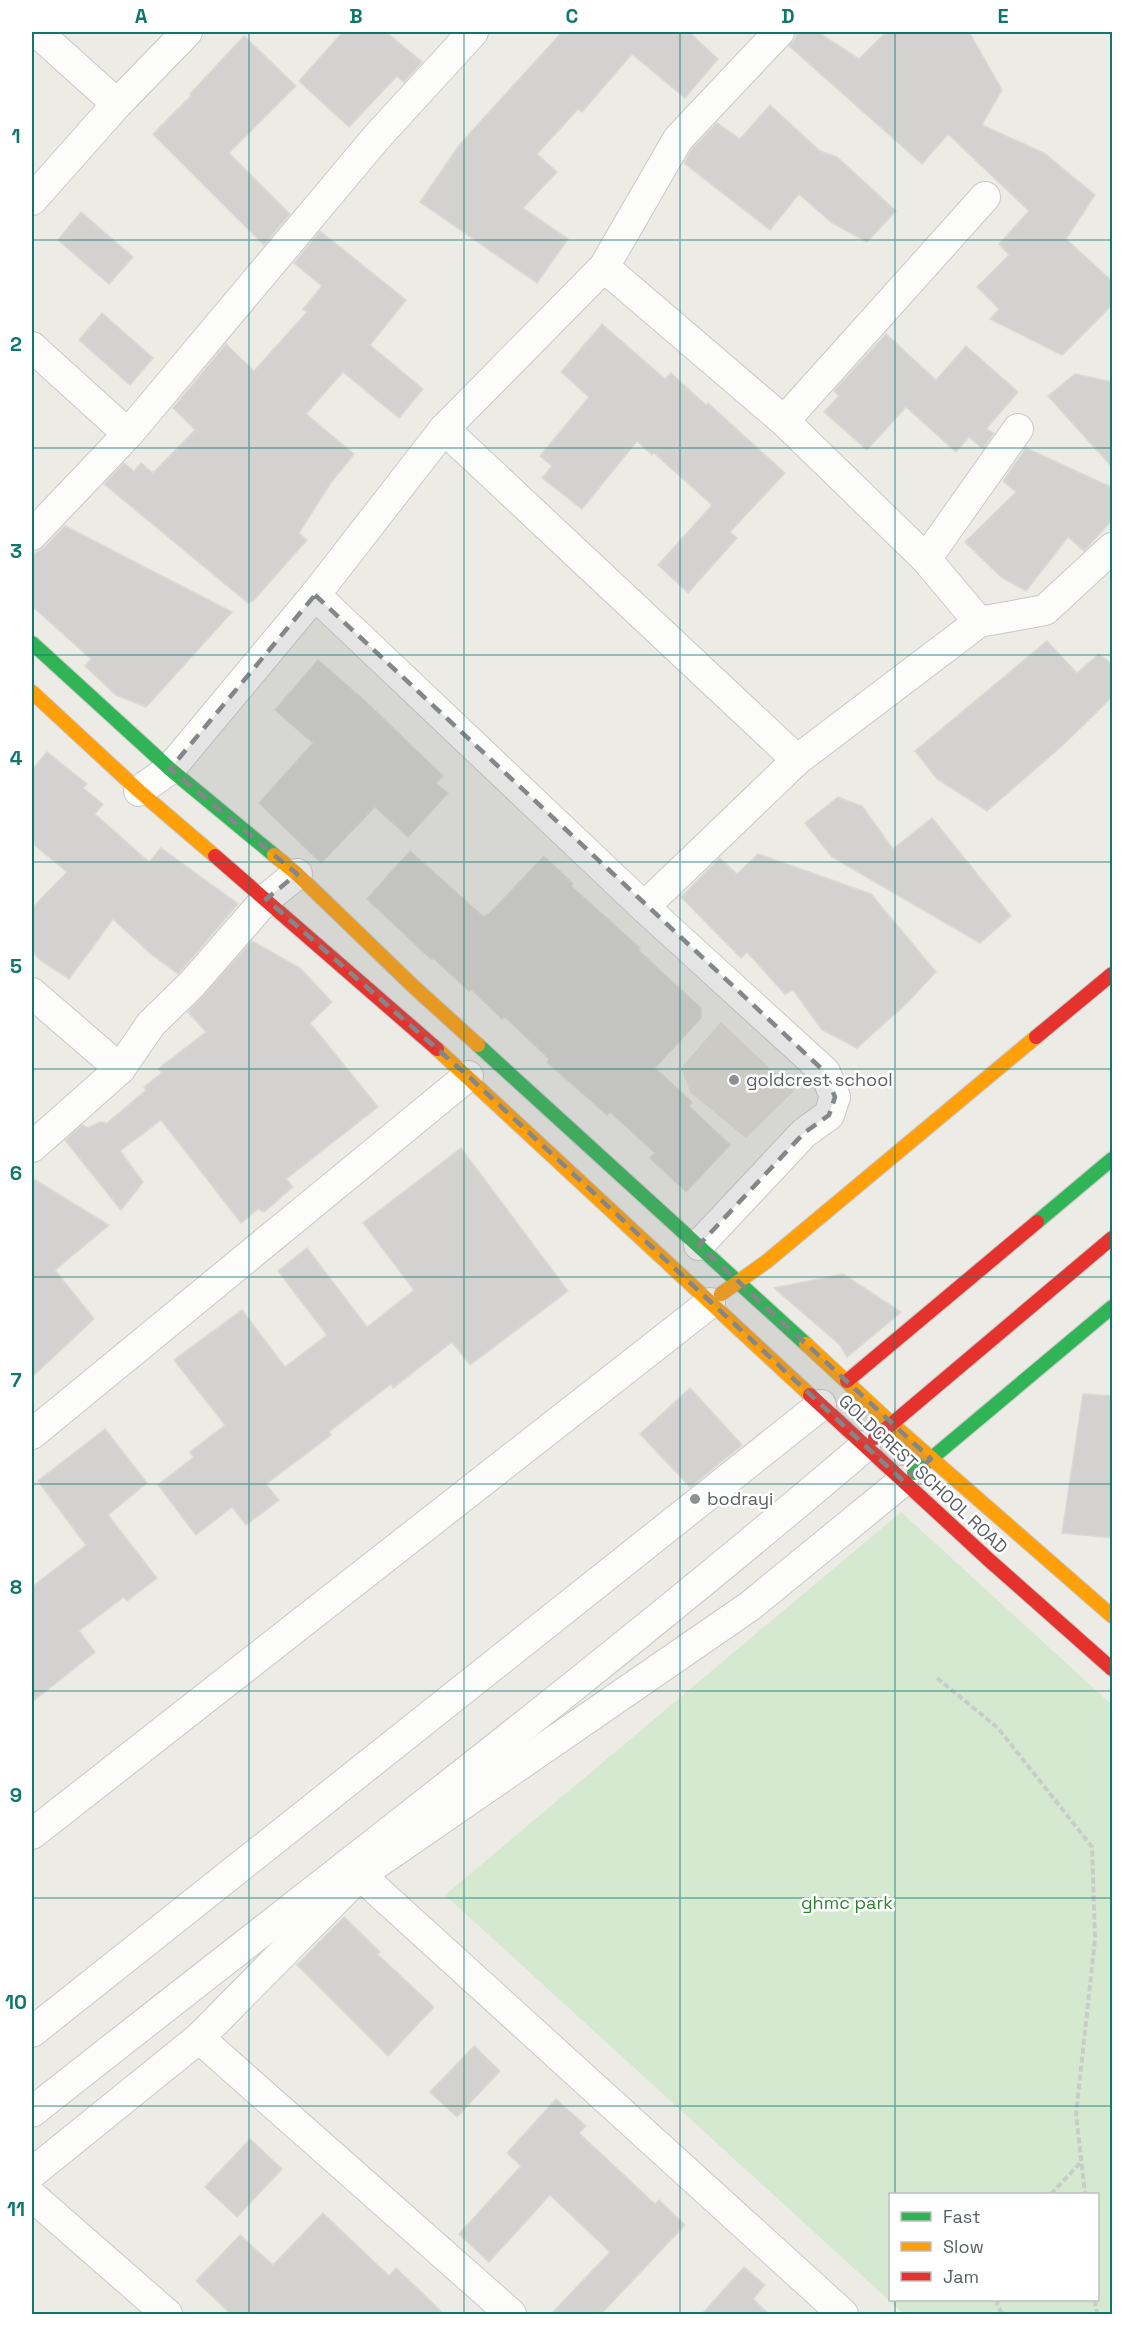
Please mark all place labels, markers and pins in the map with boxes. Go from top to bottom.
place label: goldcrest school [746,1068,893,1091]
marker: goldcrest school [727,1073,741,1087]
place label: bodrayi [707,1487,773,1510]
marker: bodrayi [688,1492,702,1506]

